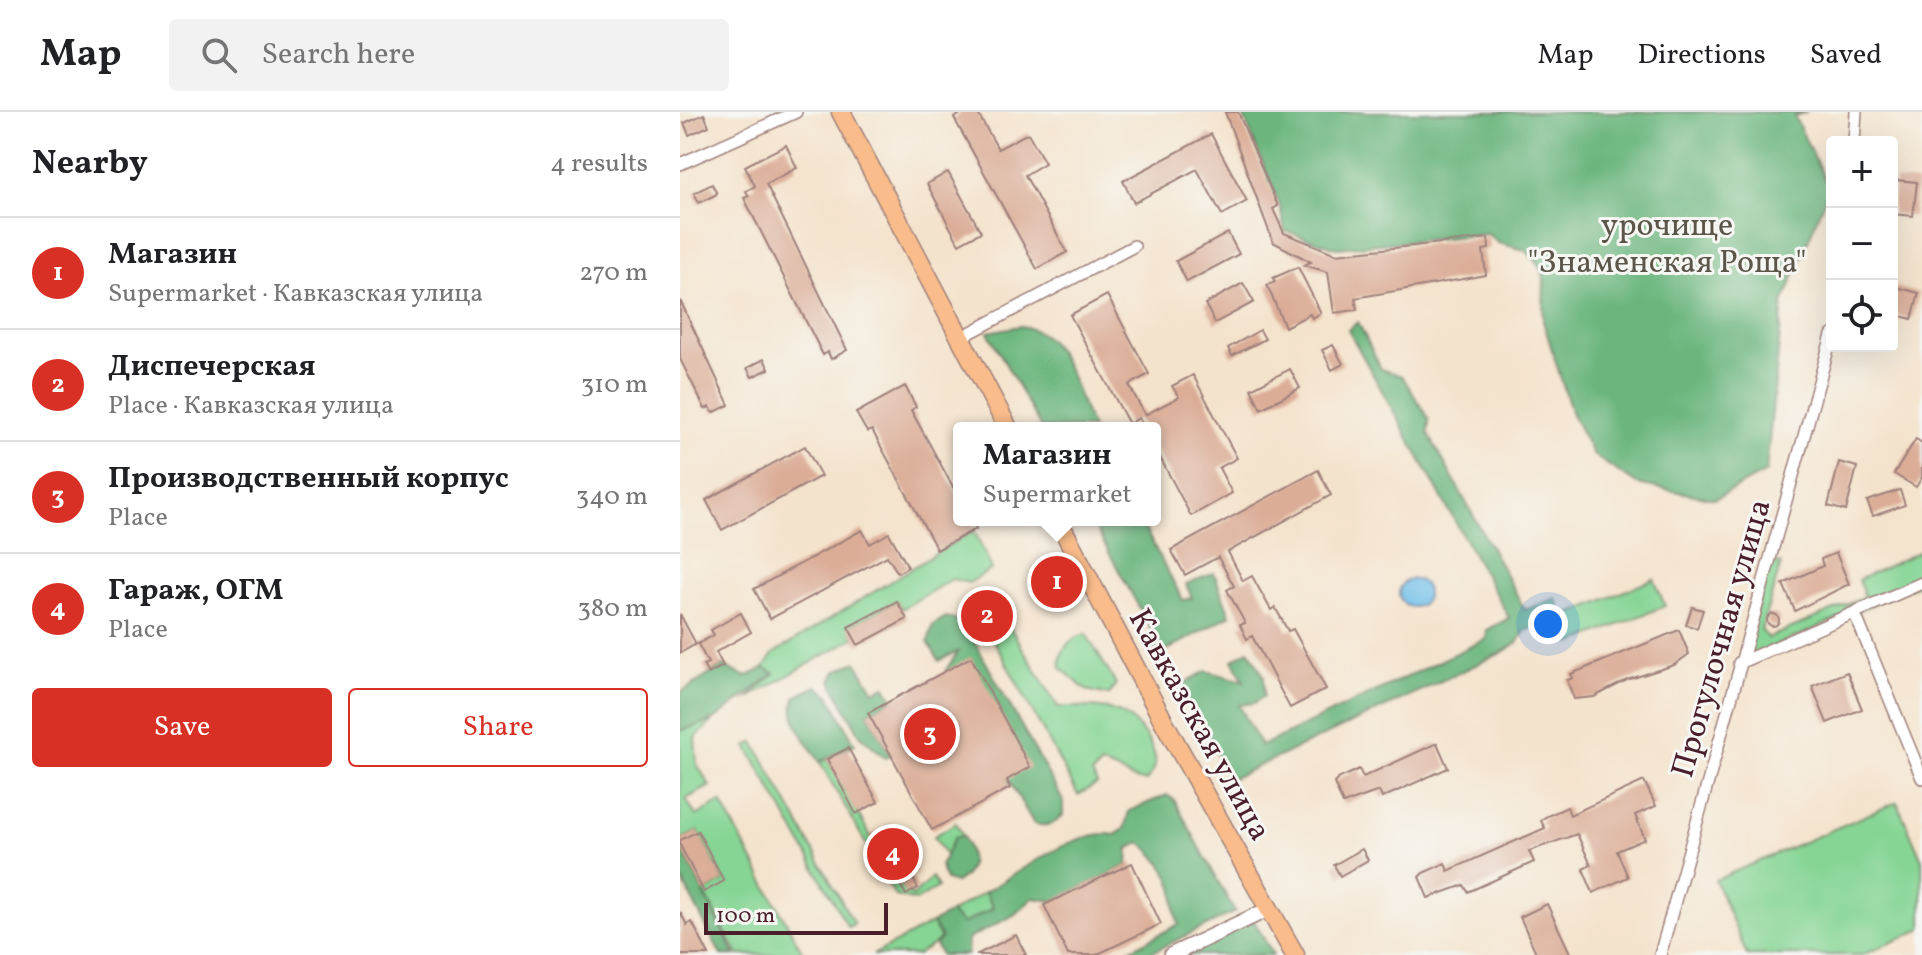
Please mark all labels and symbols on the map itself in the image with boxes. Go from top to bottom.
park label: урочище "Знаменская Роща" [1527,205,1807,286]
street label: Прогулочная улица [1662,494,1784,783]
pin: 1 [1031,552,1083,612]
pin: 2 [961,586,1013,646]
street label: Кавказская улица [1116,601,1280,849]
your location [1528,604,1568,644]
pin: 3 [904,704,956,764]
pin: 4 [867,824,919,884]
scale bar [704,899,888,935]

